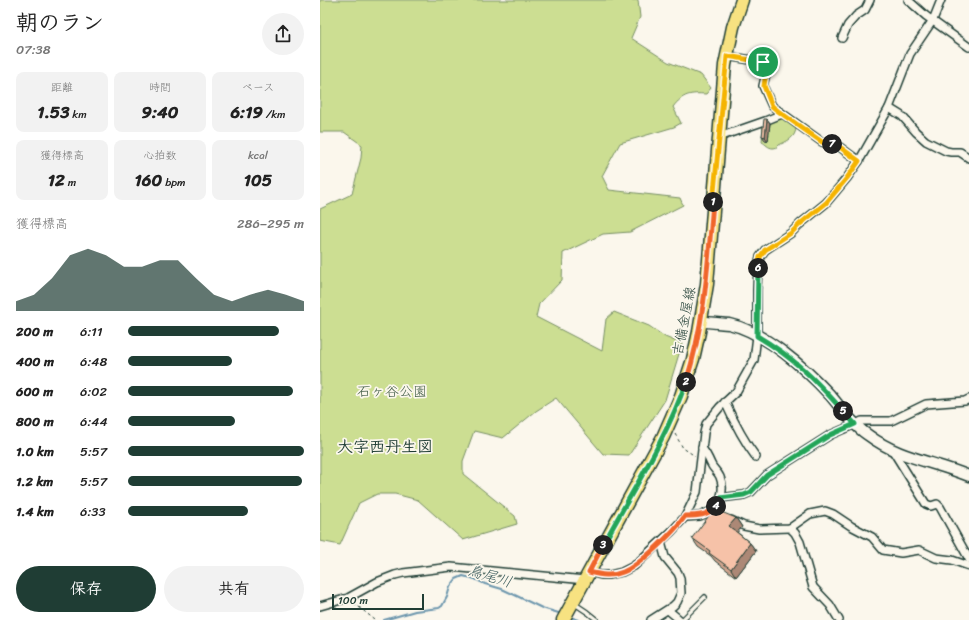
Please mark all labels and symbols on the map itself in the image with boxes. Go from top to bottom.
pin [746,45,780,79]
pin: 7 [822,134,842,154]
pin: 1 [703,192,723,212]
pin: 6 [748,258,768,278]
street label: 吉備金屋線 [665,284,703,358]
pin: 2 [676,372,696,392]
park label: 石ヶ谷公園 [357,379,427,404]
pin: 5 [833,401,853,421]
district label: 大字西丹生図 [337,432,433,461]
pin: 4 [706,496,726,516]
pin: 3 [593,535,613,555]
water label: 鳥尾川 [465,557,515,595]
scale bar [332,592,424,611]

